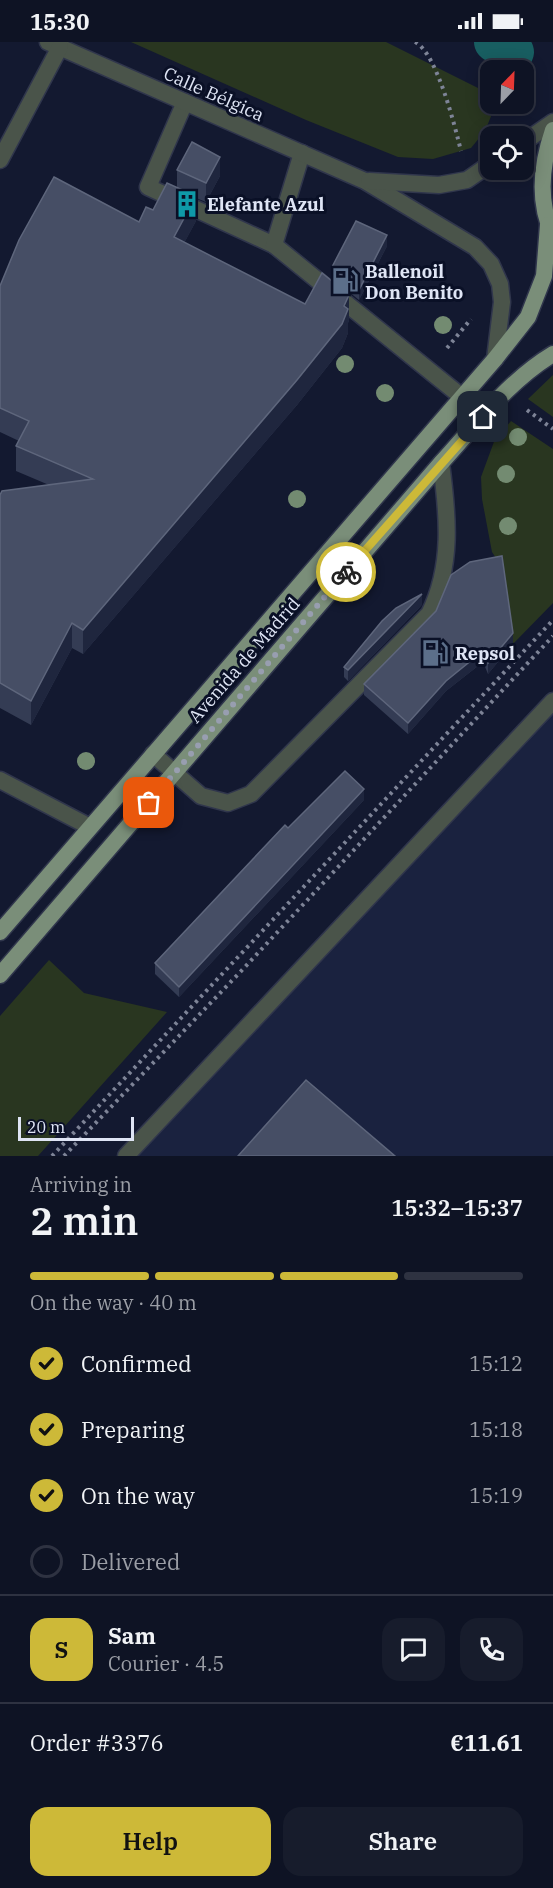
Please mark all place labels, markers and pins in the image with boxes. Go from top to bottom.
building icon: Elefante Azul [172,189,202,219]
place label: Elefante Azul [207,193,325,216]
place label: Ballenoil Don Benito [365,260,463,304]
fuel station icon: Ballenoil Don Benito [330,266,360,296]
pin [457,391,508,442]
fuel station icon: Repsol [420,638,450,668]
place label: Repsol [455,642,515,665]
pin [123,777,174,828]

